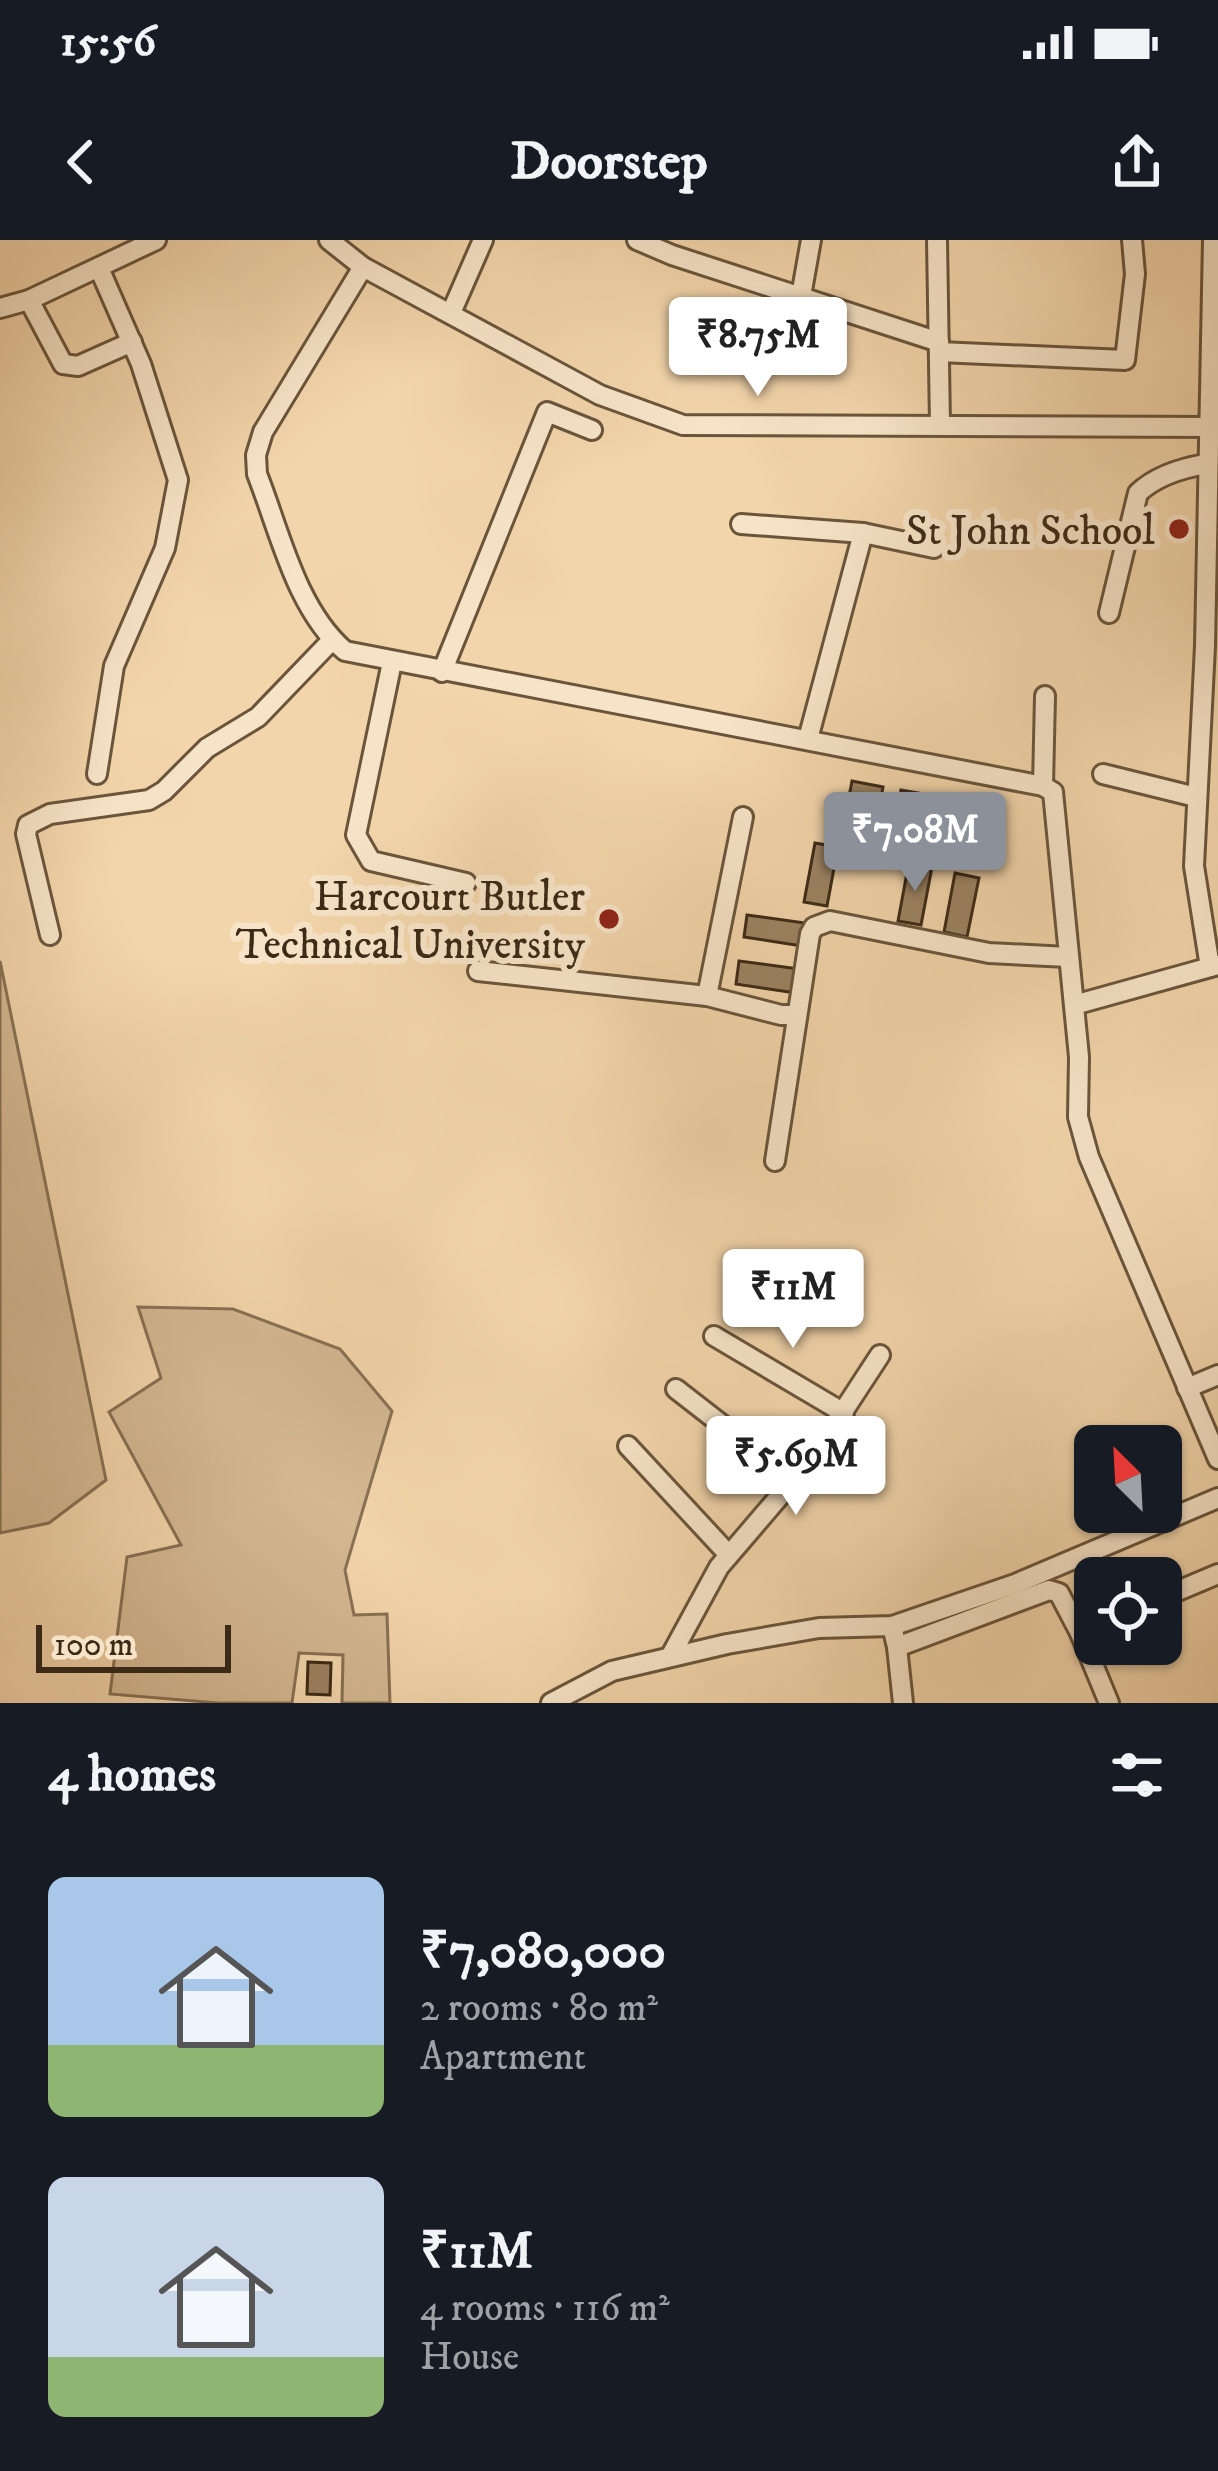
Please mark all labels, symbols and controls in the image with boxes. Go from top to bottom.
text: 15:56 [60,14,156,70]
icon: back [48,129,114,195]
text: Doorstep [510,129,708,196]
icon: share [1104,129,1170,195]
pin: ₹8.75M [660,297,856,399]
text: ₹8.75M [696,311,820,360]
place label: St John School [906,506,1155,558]
marker: St John School [1166,516,1192,542]
pin: ₹7.08M [817,792,1013,894]
text: ₹7.08M [851,806,979,855]
place label: Harcourt Butler Technical University [236,872,586,972]
marker: Harcourt Butler Technical University [596,906,622,932]
pin: ₹11M [722,1249,864,1351]
text: ₹11M [750,1263,836,1312]
pin: ₹5.69M [698,1416,894,1518]
north arrow [1074,1425,1182,1533]
map controls [1074,1425,1182,1665]
text: ₹5.69M [733,1430,859,1479]
button: locate [1074,1557,1182,1665]
scale bar [36,1619,231,1672]
text: 100 m [54,1625,133,1666]
icon: filters [1104,1742,1170,1808]
text: 4 homes [48,1743,216,1807]
text: ₹7,080,000 [420,1920,666,1984]
icon: home [144,1925,288,2069]
text: 2 rooms · 80 m² [420,1984,658,2033]
text: Apartment [420,2033,586,2082]
text: ₹11M [420,2220,533,2284]
icon: home [144,2225,288,2369]
text: 4 rooms · 116 m² [420,2284,670,2333]
text: House [420,2333,519,2382]

